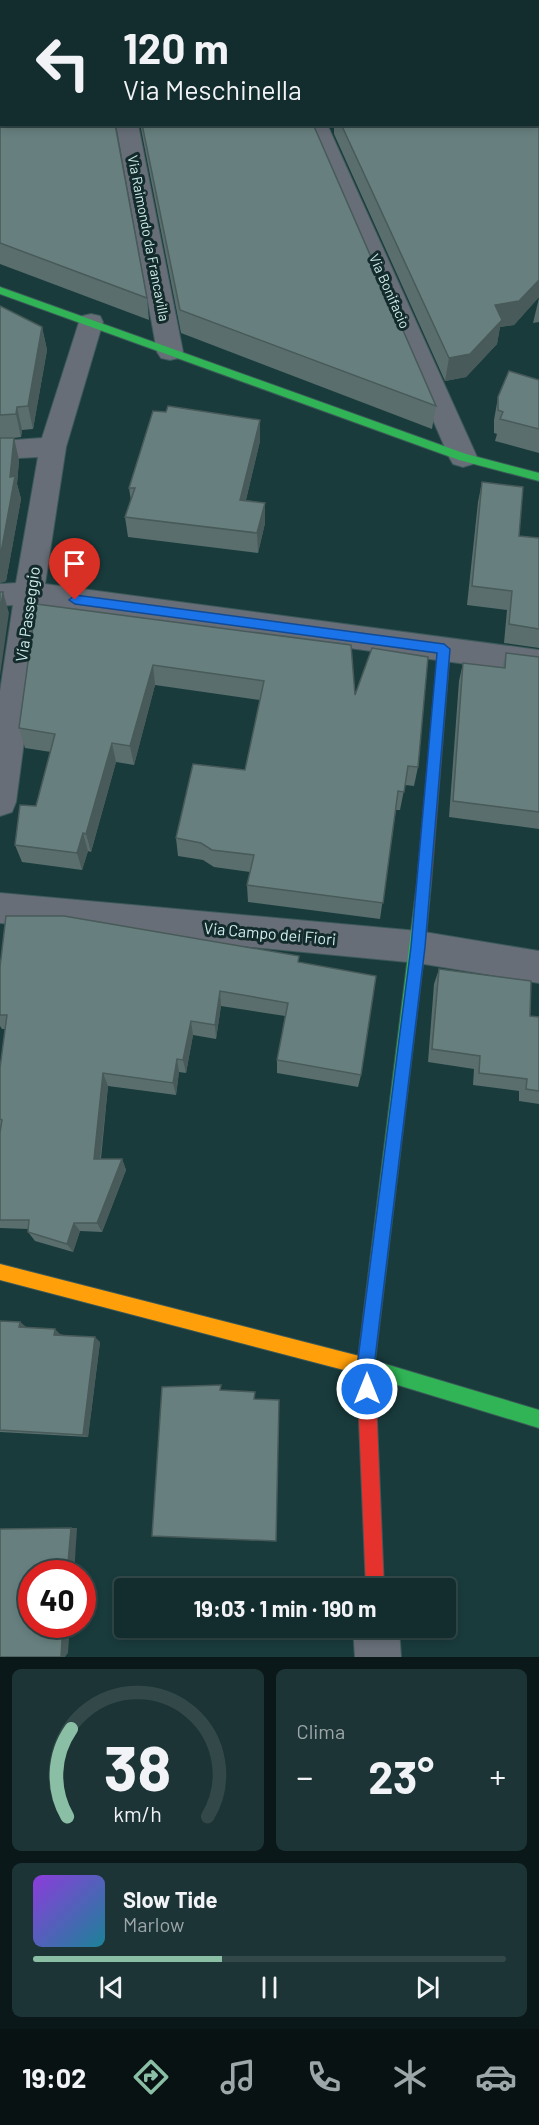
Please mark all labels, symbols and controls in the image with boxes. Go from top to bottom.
text: 120 m [123,22,229,72]
icon: left [24,24,102,102]
text: Via Meschinella [123,73,302,105]
street label: Via Raimondo da Francavilla [125,153,173,323]
street label: Via Bonifacio [366,251,414,331]
pin [49,538,100,600]
icon: arrive [58,547,91,580]
street label: Via Passeggio [11,565,43,663]
street label: Via Campo dei Fiori [203,918,337,948]
position arrow [335,1357,399,1421]
speed limit sign: 40 [18,1560,96,1638]
text: 19:03 · 1 min · 190 m [194,1595,376,1621]
text: Clima [297,1719,345,1743]
text: 38 [104,1729,171,1803]
text: 23° [368,1749,434,1803]
text: − [297,1756,313,1796]
text: + [489,1756,506,1796]
text: km/h [113,1801,162,1826]
text: Slow Tide [123,1886,218,1912]
text: Marlow [123,1912,184,1936]
icon: previous [95,1971,128,2004]
icon: pause [253,1971,286,2004]
icon: next [411,1971,444,2004]
icon: directions [130,2056,172,2098]
icon: music [217,2056,259,2098]
icon: phone [303,2056,345,2098]
icon: climate [389,2056,431,2098]
icon: car [475,2056,517,2098]
text: 19:02 [22,2061,86,2093]

